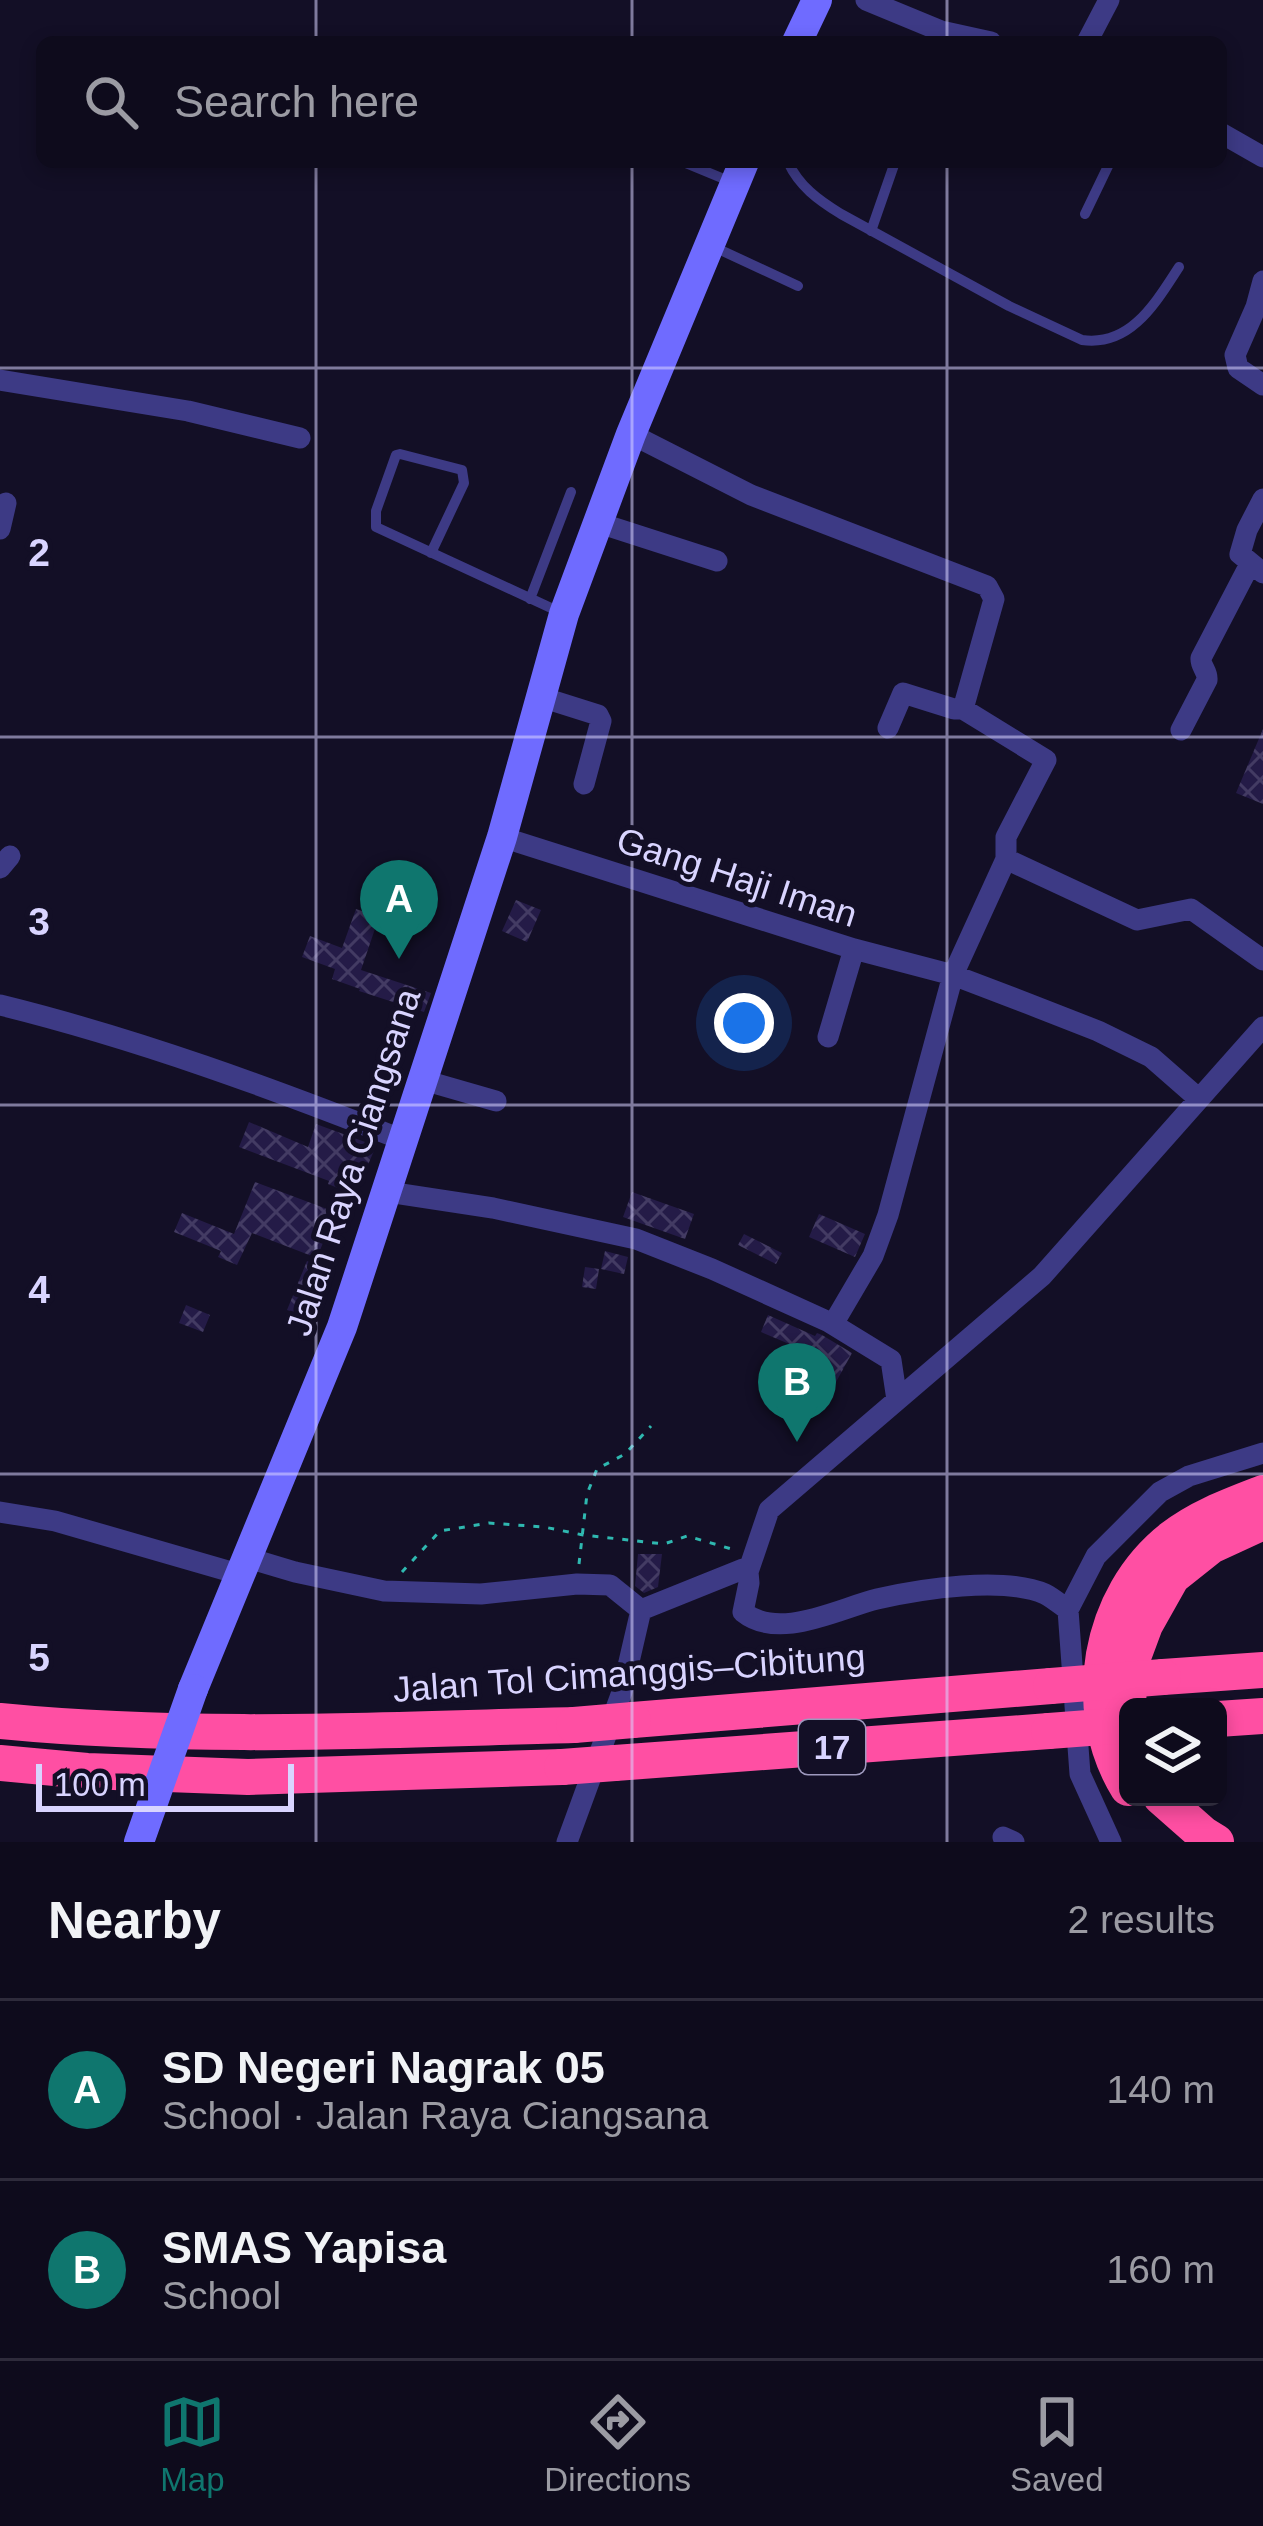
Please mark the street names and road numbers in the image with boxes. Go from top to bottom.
street label: Gang Haji Iman [612,819,862,935]
street label: Jalan Raya Ciangsana [278,982,429,1341]
street label: Jalan Tol Cimanggis–Cibitung [391,1636,867,1710]
road number: 17 [799,1720,865,1774]

